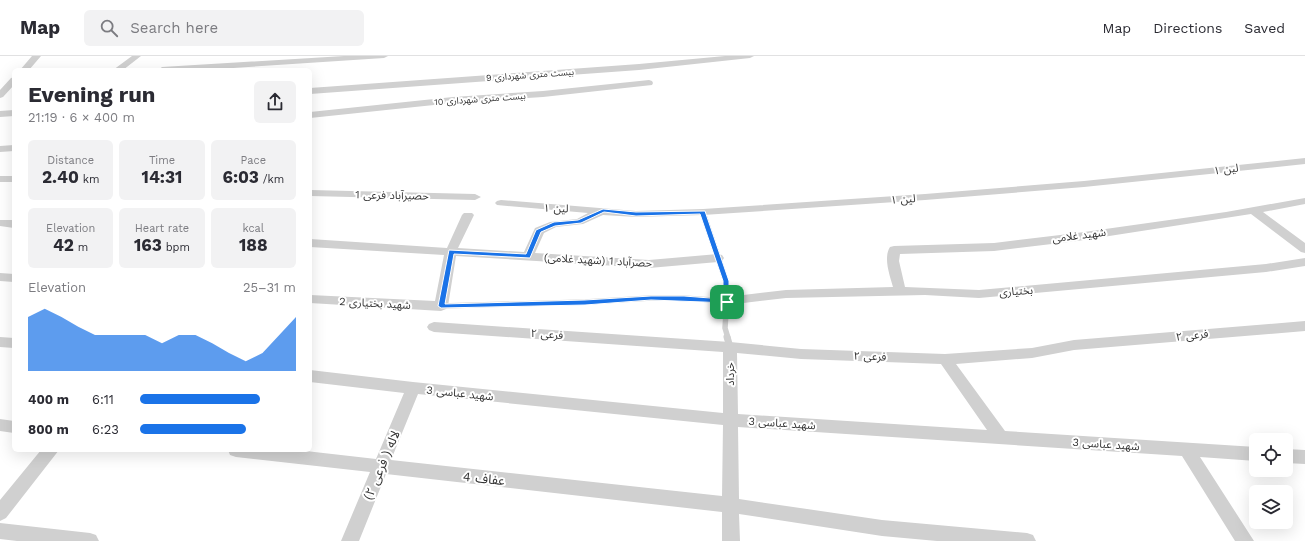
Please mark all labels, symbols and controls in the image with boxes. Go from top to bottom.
search box [84,10,364,46]
text: Map [20,16,60,39]
icon: search [98,17,120,39]
text: Search here [130,19,218,37]
text: Map [1103,20,1131,36]
text: Directions [1153,20,1222,36]
text: Saved [1244,20,1285,36]
street label: بیست متری شهرداری 9 [486,67,574,84]
button: share [254,81,296,123]
text: Evening run [28,82,156,107]
street label: بیست متری شهرداری 10 [434,91,526,108]
text: 21:19 · 6 × 400 m [28,110,135,125]
text: Distance [47,154,94,167]
text: Time [149,154,175,167]
text: Pace [241,154,266,167]
street label: لین ۱ [1213,162,1239,178]
text: 2.40 [42,167,79,187]
text: 14:31 [142,167,182,187]
text: 6:03 [222,167,259,187]
text: km [79,173,99,186]
text: /km [259,173,284,186]
street label: حصیرآباد فرعی 1 [355,188,429,203]
street label: لین ۱ [890,192,916,207]
street label: لین ۱ [543,202,569,215]
text: Elevation [46,222,95,235]
text: Heart rate [135,222,189,235]
text: kcal [242,222,264,235]
street label: شهید غلامی [1052,226,1107,245]
text: 42 [53,235,74,255]
text: 163 [134,235,162,255]
text: 188 [239,235,268,255]
text: m [74,241,88,254]
text: bpm [162,241,190,254]
street label: حصرآباد 1 (شهید غلامی) [544,251,653,270]
text: Elevation [28,280,86,295]
text: 25–31 m [243,280,296,295]
street label: بختیاری [999,284,1033,299]
pin [710,285,744,319]
icon: arrive [716,291,738,313]
street label: شهید بختیاری 2 [339,295,412,312]
street label: ۲ فرعی [530,327,564,342]
street label: ۲ فرعی [1175,327,1209,344]
street label: ۲ فرعی [853,349,887,364]
street label: خرداد [724,362,737,386]
street label: شهید عباسی 3 [426,384,494,404]
text: 400 m [28,392,69,407]
text: 6:11 [92,392,114,407]
street label: شهید عباسی 3 [748,415,816,432]
text: 800 m [28,422,69,437]
text: 6:23 [92,422,119,437]
street label: لاله ( فرعی ۲) [360,428,404,503]
map controls [1249,433,1293,529]
button: locate [1249,433,1293,477]
street label: شهید عباسی 3 [1072,436,1140,453]
street label: عفاف 4 [462,469,506,488]
button: layers [1249,485,1293,529]

